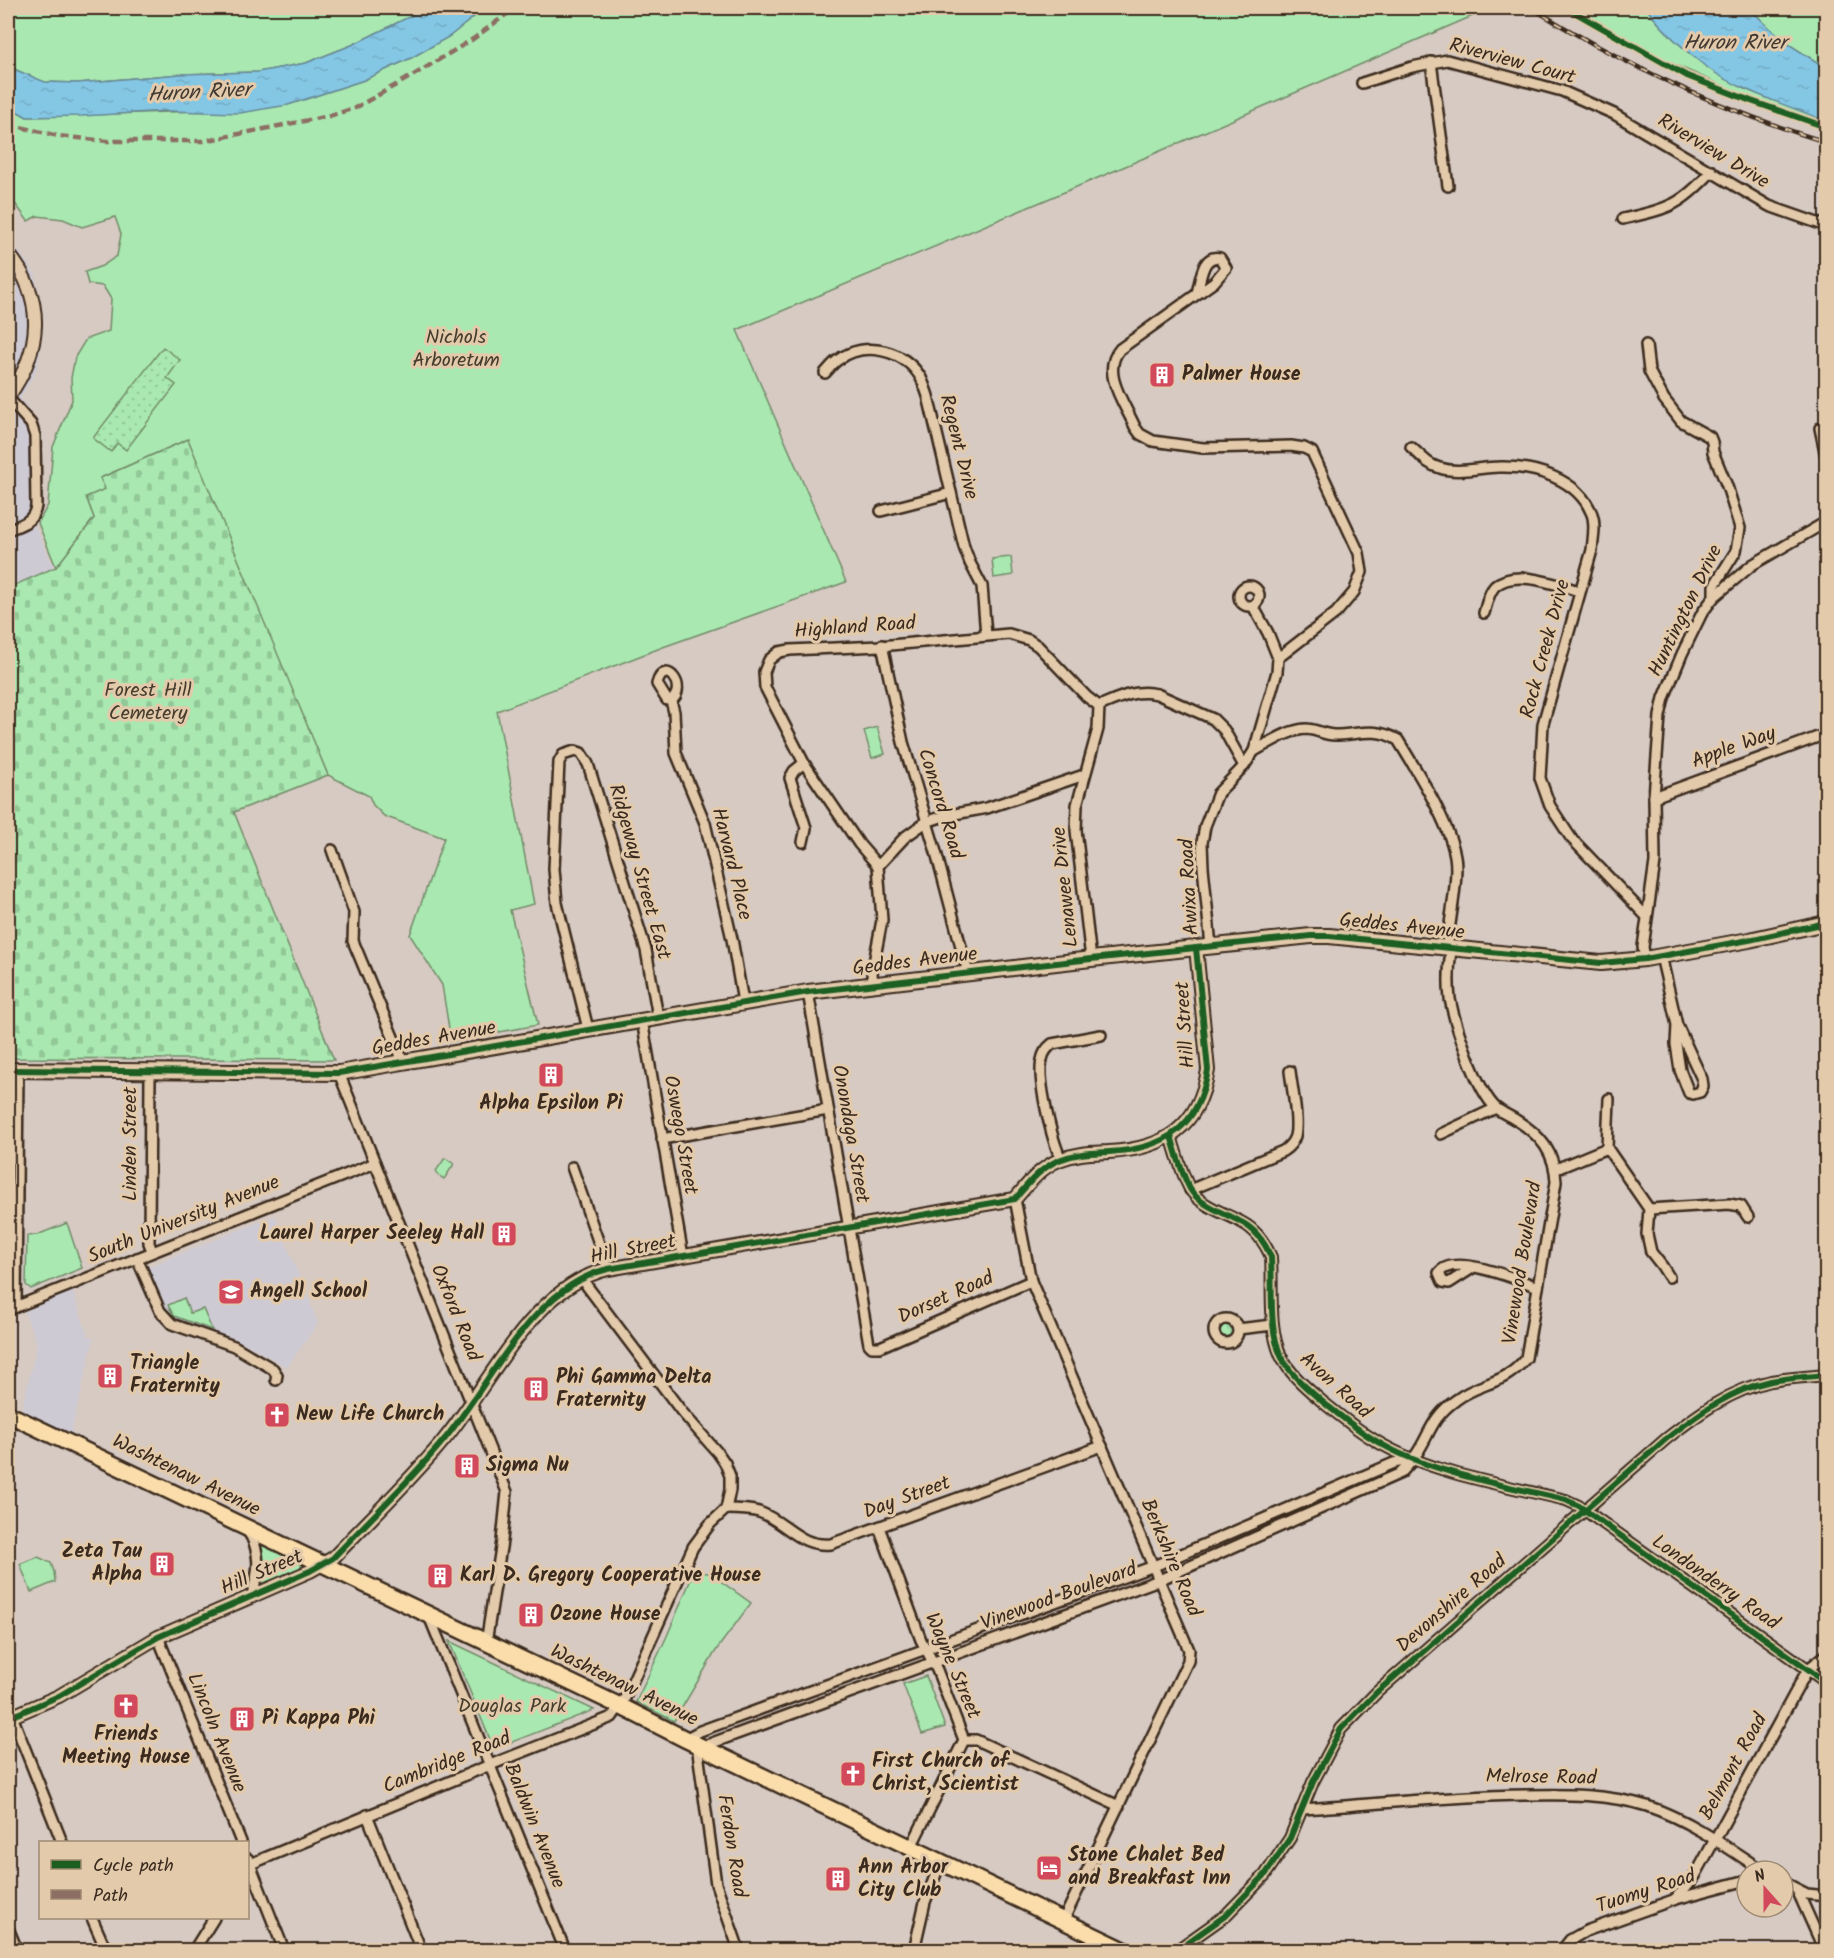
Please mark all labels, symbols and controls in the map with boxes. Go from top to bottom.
water label: Huron River [1684,27,1790,60]
street label: Riverview Court [1445,30,1579,94]
water label: Huron River [147,74,255,112]
street label: Riverview Drive [1651,106,1775,198]
park label: Nichols Arboretum [412,322,500,377]
place label: Palmer House [1182,359,1301,391]
building icon: Palmer House [1147,360,1177,390]
street label: Regent Drive [929,391,987,503]
street label: Huntington Drive [1640,539,1732,683]
street label: Rock Creek Drive [1512,576,1580,722]
street label: Highland Road [793,608,918,648]
park label: Forest Hill Cemetery [104,675,192,730]
street label: Apple Way [1687,718,1781,778]
street label: Concord Road [908,745,972,864]
street label: Ridgeway Street East [599,780,679,964]
street label: Harvard Place [702,804,760,924]
street label: Lenawee Drive [1044,825,1088,949]
street label: Awixa Road [1171,837,1209,936]
street label: Geddes Avenue [1338,905,1466,949]
street label: Geddes Avenue [851,938,979,986]
street label: Hill Street [1167,980,1205,1069]
street label: Geddes Avenue [369,1012,499,1066]
building icon: Alpha Epsilon Pi [536,1060,566,1090]
street label: Onondaga Street [822,1062,878,1206]
street label: Oswego Street [654,1073,706,1197]
street label: Linden Street [115,1086,147,1201]
place label: Alpha Epsilon Pi [479,1088,624,1120]
street label: South University Avenue [83,1167,285,1273]
street label: Vinewood Boulevard [1494,1178,1552,1347]
place label: Laurel Harper Seeley Hall [260,1218,485,1250]
building icon: Laurel Harper Seeley Hall [489,1219,519,1249]
street label: Hill Street [587,1226,679,1274]
street label: Oxford Road [421,1260,489,1367]
street label: Dorset Road [893,1262,1000,1333]
place label: Angell School [250,1276,368,1308]
school or university icon: Angell School [216,1277,246,1307]
street label: Avon Road [1291,1345,1379,1428]
place label: Triangle Fraternity [130,1348,221,1403]
building icon: Triangle Fraternity [95,1361,125,1391]
place label: Phi Gamma Delta Fraternity [556,1362,712,1417]
building icon: Phi Gamma Delta Fraternity [521,1374,551,1404]
place label: New Life Church [296,1399,444,1431]
church icon: New Life Church [262,1400,292,1430]
street label: Washtenaw Avenue [106,1426,266,1526]
place label: Sigma Nu [486,1450,569,1482]
building icon: Sigma Nu [452,1451,482,1481]
street label: Day Street [859,1467,955,1528]
street label: Berkshire Road [1131,1494,1210,1623]
street label: Londonderry Road [1644,1527,1786,1640]
place label: Zeta Tau Alpha [62,1536,142,1591]
street label: Hill Street [216,1541,308,1605]
street label: Devonshire Road [1389,1546,1515,1661]
building icon: Zeta Tau Alpha [147,1549,177,1579]
street label: Vinewood Boulevard [976,1554,1143,1640]
place label: Karl D. Gregory Cooperative House [460,1560,761,1592]
building icon: Karl D. Gregory Cooperative House [425,1561,455,1591]
place label: Ozone House [550,1599,661,1631]
building icon: Ozone House [516,1600,546,1630]
street label: Wayne Street [915,1608,989,1724]
street label: Washtenaw Avenue [544,1636,704,1736]
street label: Lincoln Avenue [177,1668,255,1798]
church icon: Friends Meeting House [111,1691,141,1721]
park label: Douglas Park [458,1691,567,1723]
place label: Pi Kappa Phi [262,1703,376,1735]
building icon: Pi Kappa Phi [227,1704,257,1734]
street label: Belmont Road [1691,1707,1777,1826]
place label: Friends Meeting House [62,1719,190,1774]
street label: Cambridge Road [378,1722,517,1803]
place label: First Church of Christ, Scientist [872,1746,1020,1801]
street label: Baldwin Avenue [494,1758,574,1894]
church icon: First Church of Christ, Scientist [838,1759,868,1789]
street label: Melrose Road [1485,1761,1598,1795]
street label: Ferdon Road [707,1792,755,1901]
place label: Stone Chalet Bed and Breakfast Inn [1068,1840,1231,1895]
legend [39,1841,249,1919]
text: Cycle path [93,1852,174,1881]
place label: Ann Arbor City Club [858,1852,949,1907]
hotel icon: Stone Chalet Bed and Breakfast Inn [1034,1853,1064,1883]
north arrow [1735,1859,1795,1919]
street label: Tuomy Road [1592,1861,1701,1923]
text: N [1751,1863,1769,1890]
building icon: Ann Arbor City Club [823,1864,853,1894]
text: Path [93,1882,128,1911]

